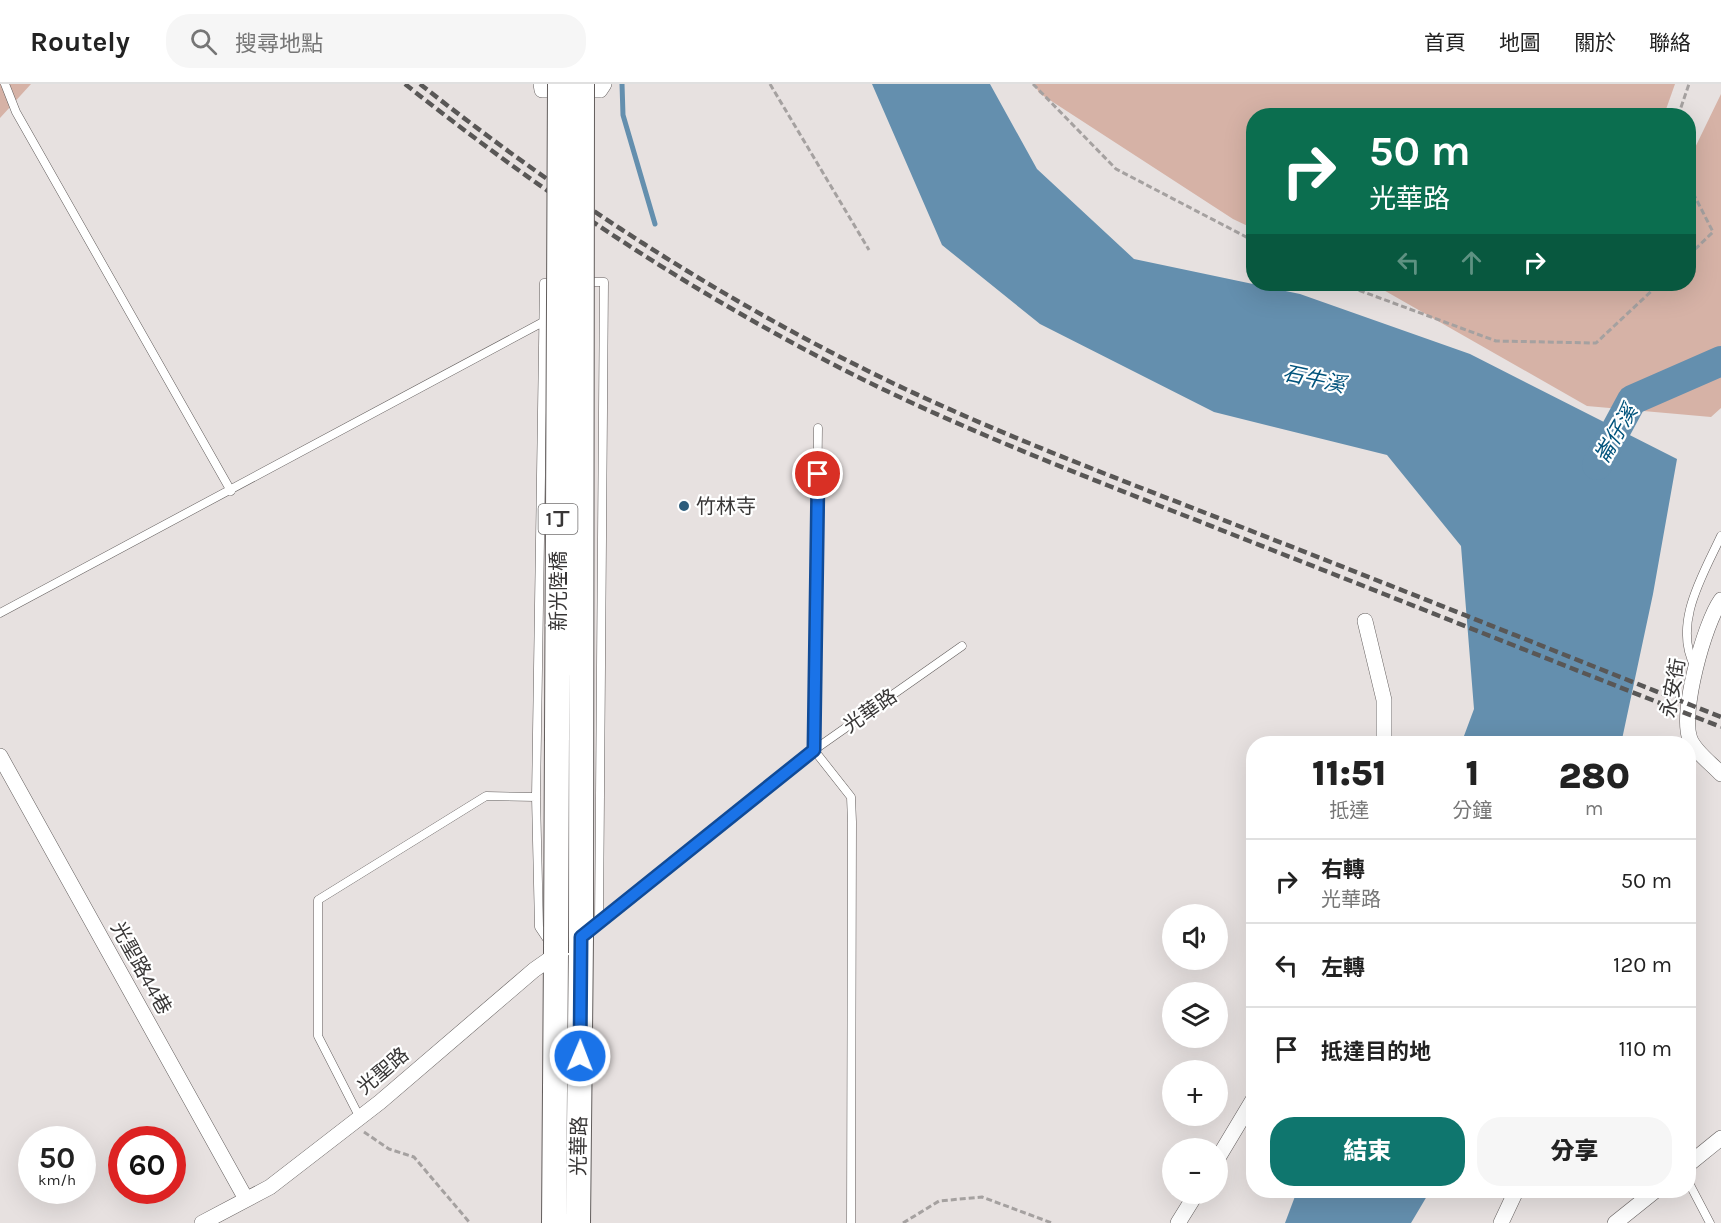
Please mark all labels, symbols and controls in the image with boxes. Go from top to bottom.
search box [166,14,586,68]
text: Routely [30,25,130,58]
icon: search [187,25,220,58]
text: 搜尋地點 [235,31,323,57]
text: 首頁 [1424,31,1466,55]
text: 地圖 [1499,31,1541,55]
text: 關於 [1574,31,1616,55]
text: 聯絡 [1649,31,1691,55]
text: 50 m [1369,126,1471,176]
icon: right [1270,132,1348,210]
text: 光華路 [1369,183,1450,215]
icon: left [1392,246,1425,279]
icon: ahead [1455,246,1488,279]
icon: right [1518,246,1551,279]
water label: 石牛溪 [1281,361,1350,398]
water label: 崙仔溪 [1590,398,1644,467]
pin [792,448,843,499]
icon: arrive [801,457,834,490]
place label: 竹林寺 [696,495,756,518]
marker: 竹林寺 [677,499,691,513]
road number: 1丁 [538,504,578,534]
street label: 新光陸橋 [547,551,570,631]
street label: 永安街 [1656,656,1690,720]
street label: 光華路 [839,684,901,738]
text: 11:51 [1312,752,1386,794]
text: 1 [1465,752,1479,794]
text: 280 [1558,755,1630,797]
text: m [1585,797,1604,820]
text: 抵達 [1329,799,1369,822]
text: 分鐘 [1452,799,1492,822]
text: 右轉 [1321,857,1365,883]
icon: right [1270,865,1303,898]
text: 50 m [1621,868,1672,894]
text: 光華路 [1321,888,1381,911]
map controls [1162,904,1228,1204]
button: sound [1162,904,1228,970]
street label: 光聖路44巷 [106,918,176,1018]
icon: left [1270,949,1303,982]
text: 120 m [1613,952,1672,978]
text: 左轉 [1321,955,1365,981]
button: layers [1162,982,1228,1048]
position arrow [548,1024,612,1088]
icon: arrive [1270,1033,1303,1066]
text: 110 m [1619,1036,1672,1062]
text: 抵達目的地 [1321,1039,1431,1065]
street label: 光聖路 [353,1043,413,1099]
button: + [1162,1060,1228,1126]
street label: 光華路 [567,1116,591,1176]
button: 結束 [1270,1117,1465,1186]
button: 分享 [1477,1117,1672,1186]
speed limit sign: 60 [108,1126,186,1204]
button: − [1162,1138,1228,1204]
text: 50 [39,1140,75,1176]
text: km/h [38,1171,76,1189]

